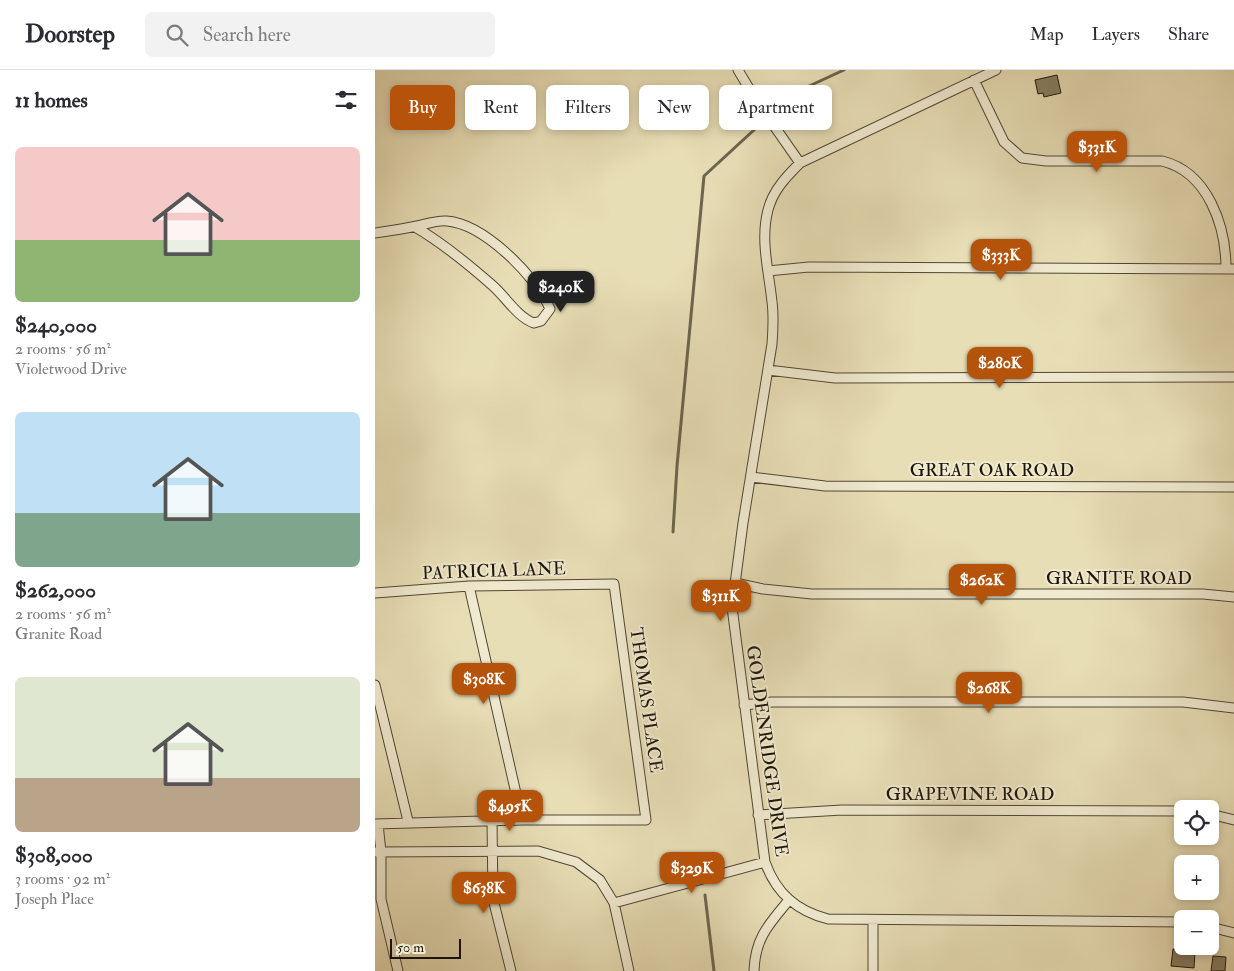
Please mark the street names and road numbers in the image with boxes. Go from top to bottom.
street label: GREAT OAK ROAD [910,459,1074,482]
street label: PATRICIA LANE [422,557,566,585]
street label: GRANITE ROAD [1046,567,1192,590]
street label: THOMAS PLACE [624,626,668,774]
street label: GOLDENRIDGE DRIVE [741,644,793,858]
street label: GRAPEVINE ROAD [886,783,1054,806]

